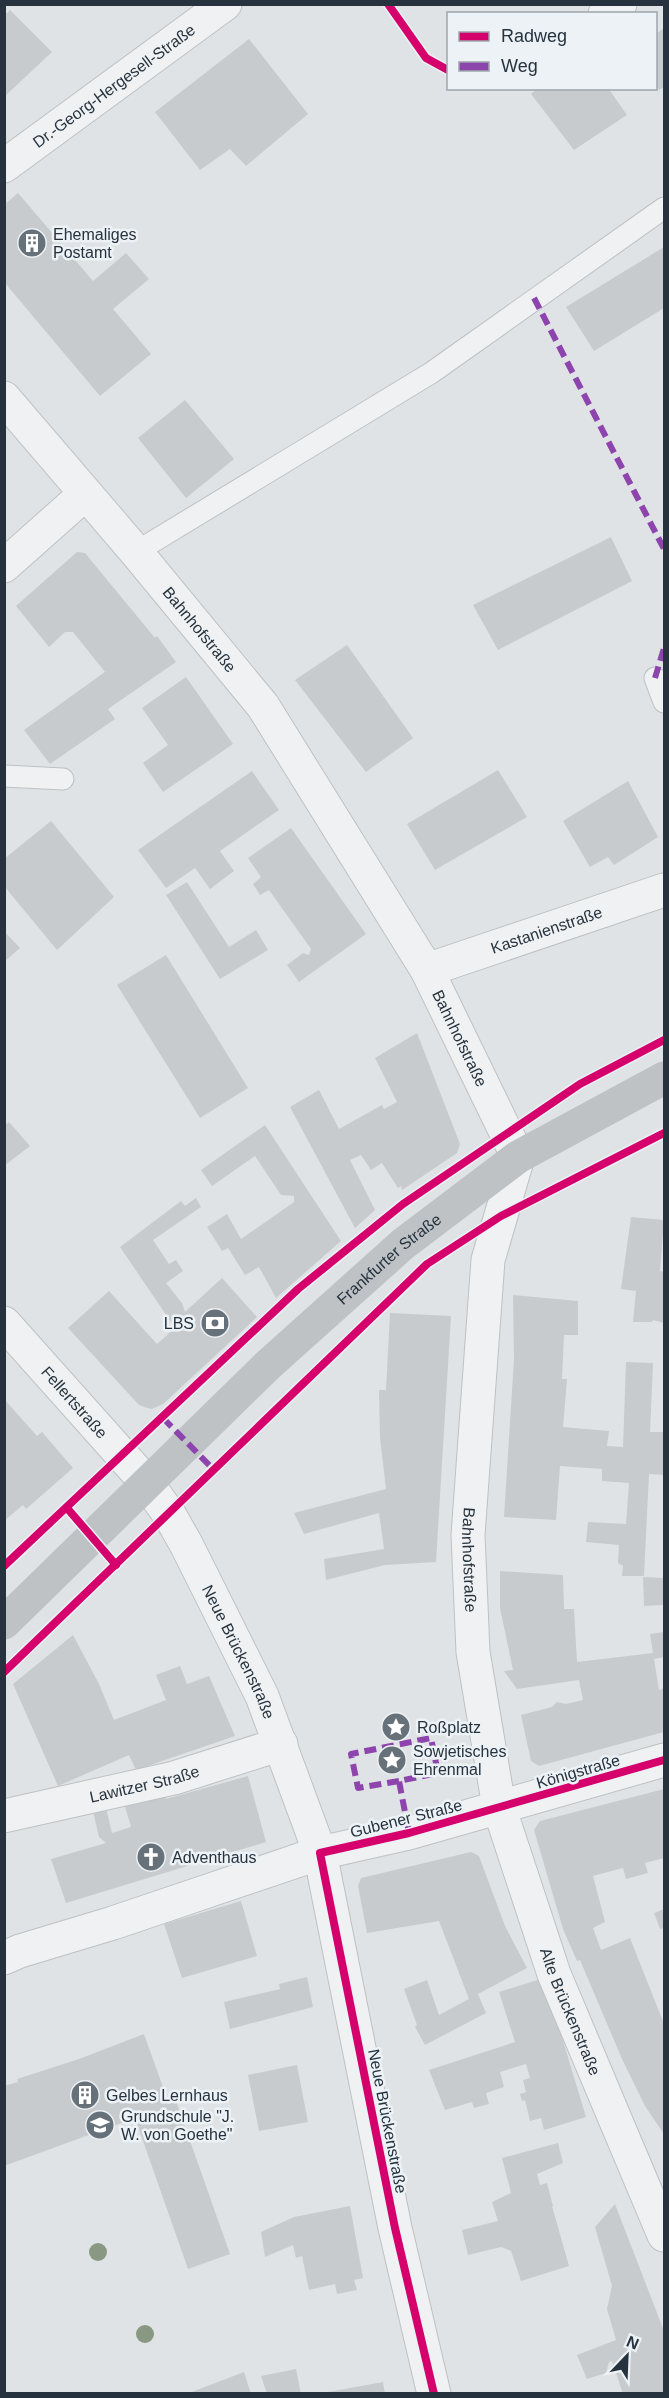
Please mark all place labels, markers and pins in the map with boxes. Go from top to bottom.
place label: Ehemaliges Postamt [53,226,137,261]
building icon: Ehemaliges Postamt [16,227,48,259]
bank icon: LBS [199,1307,231,1339]
place label: LBS [164,1315,194,1332]
place icon: Roßplatz [380,1711,412,1743]
place label: Roßplatz [417,1719,481,1736]
place label: Sowjetisches Ehrenmal [413,1743,506,1778]
place icon: Sowjetisches Ehrenmal [376,1744,408,1776]
church icon: Adventhaus [135,1841,167,1873]
place label: Adventhaus [172,1849,257,1866]
building icon: Gelbes Lernhaus [69,2079,101,2111]
place label: Gelbes Lernhaus [106,2087,228,2104]
place label: Grundschule "J. W. von Goethe" [121,2108,234,2143]
school or university icon: Grundschule "J. W. von Goethe" [84,2109,116,2141]

